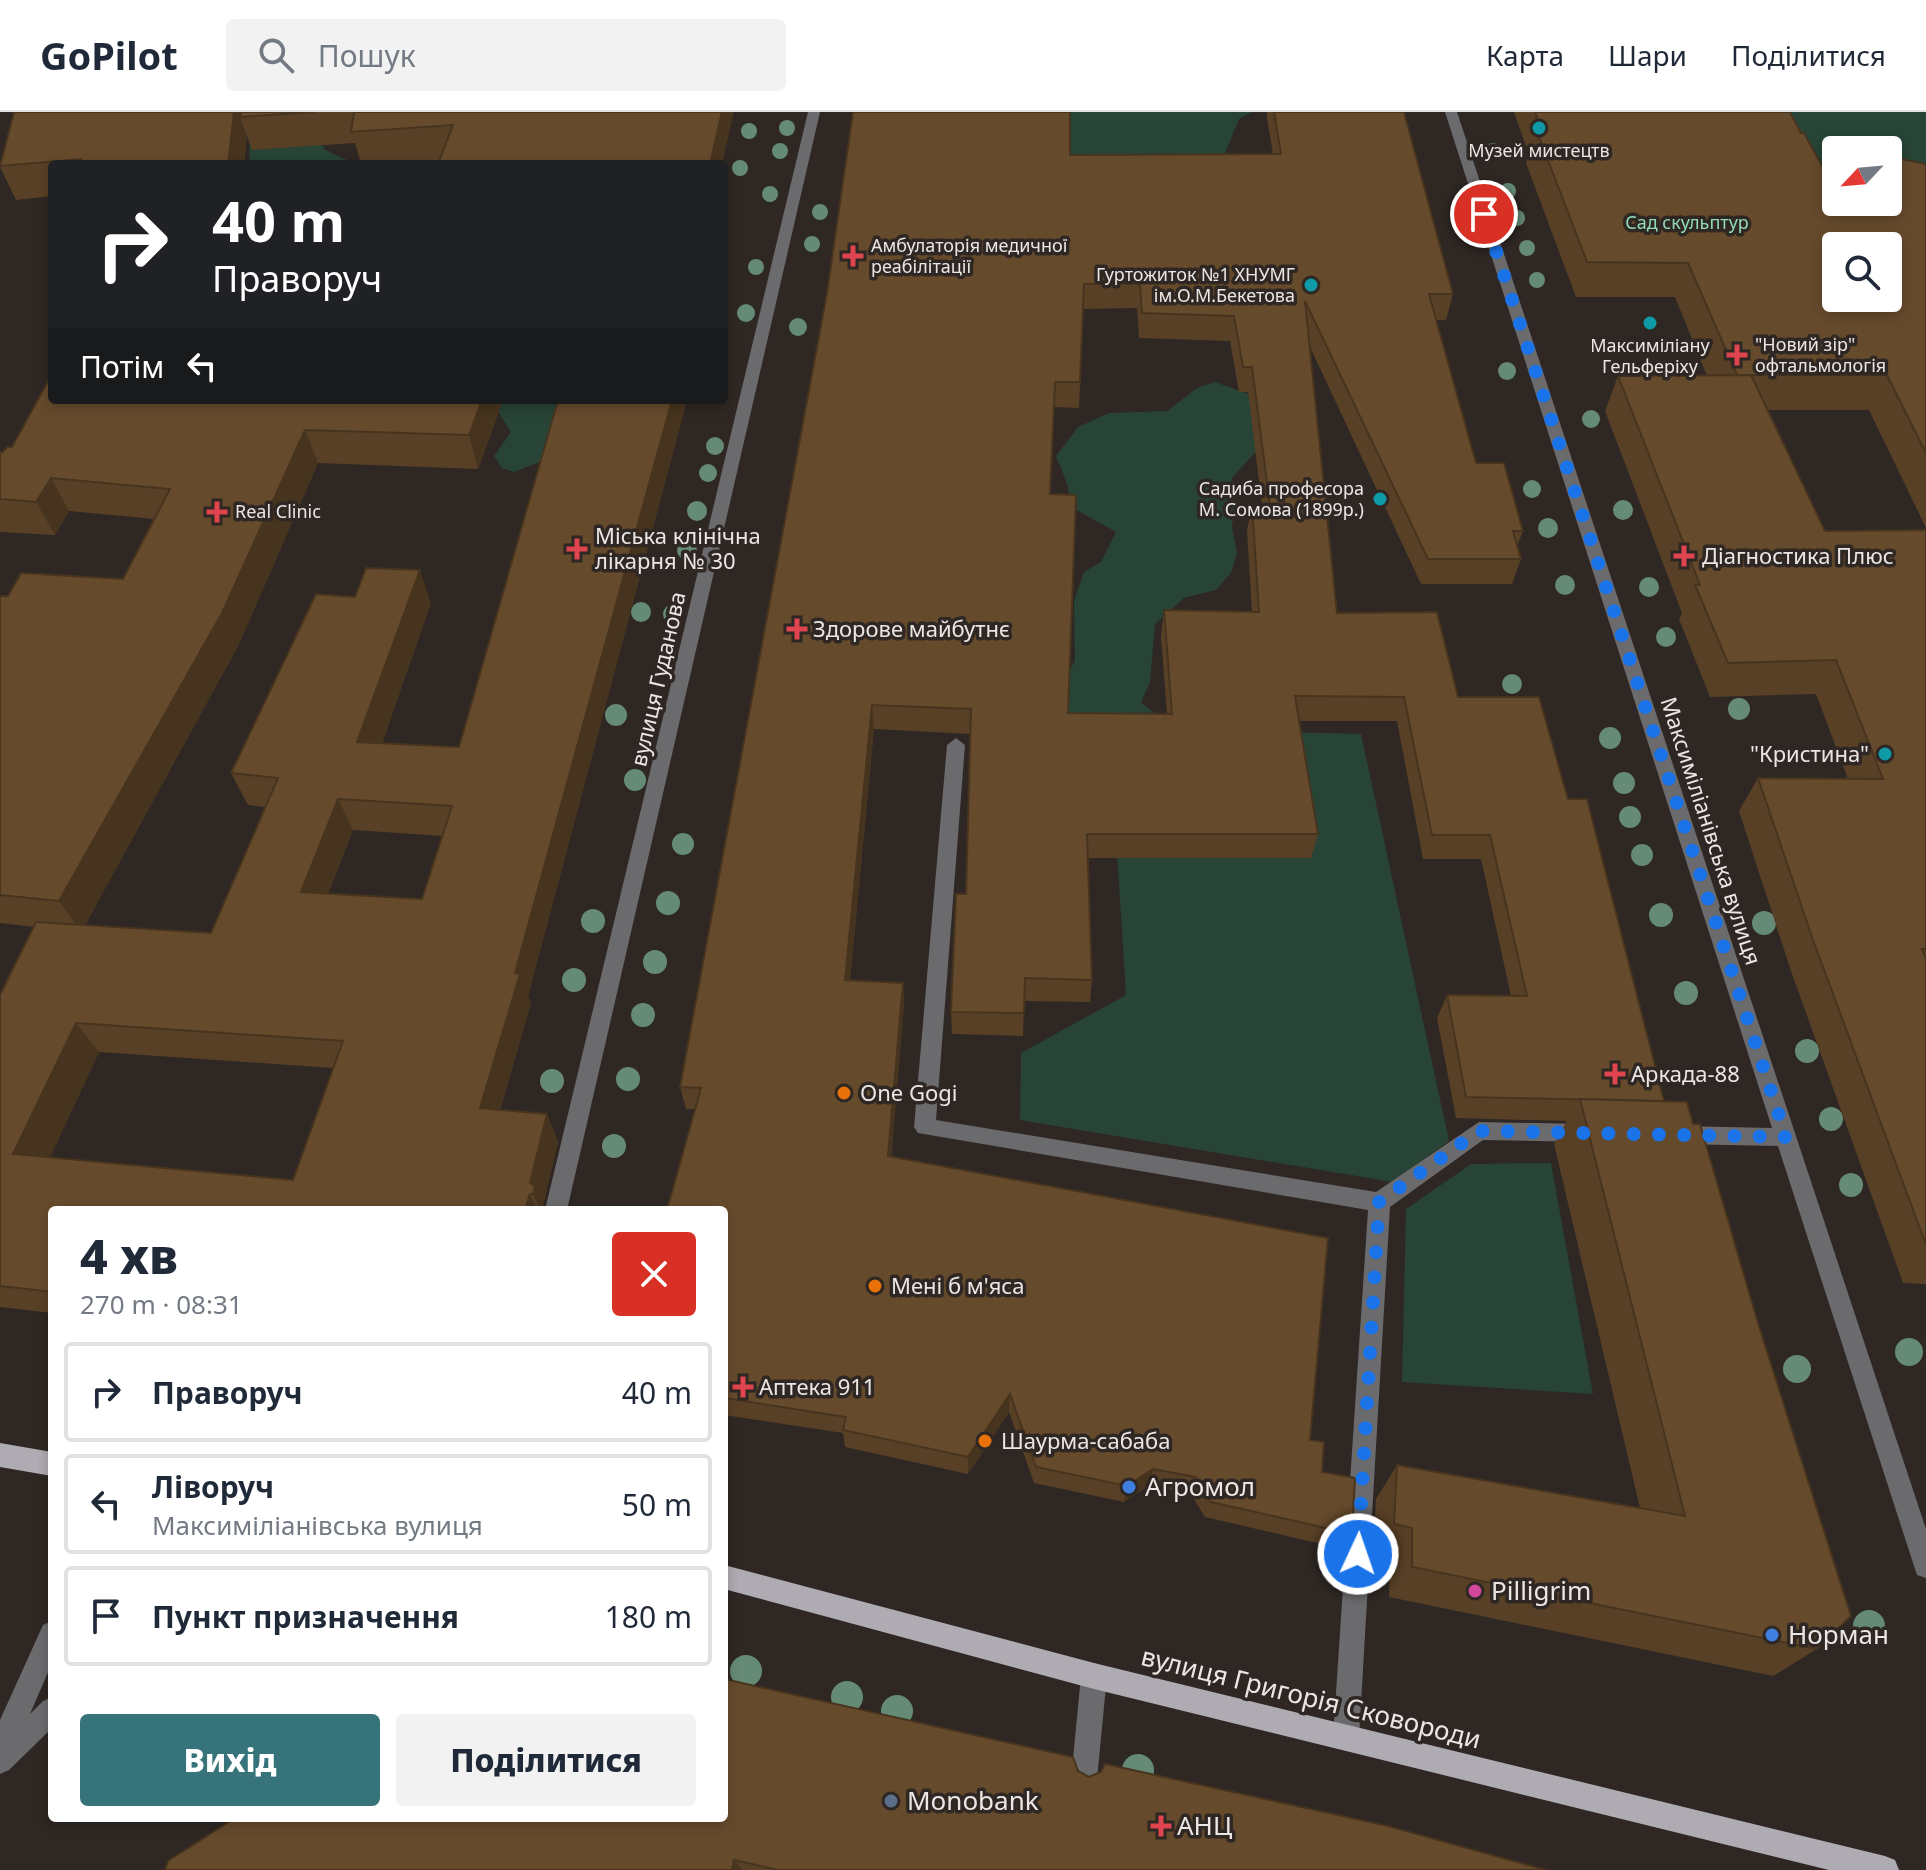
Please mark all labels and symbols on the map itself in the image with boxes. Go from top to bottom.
marker: Музей мистецтв [1530,119,1548,137]
north arrow [1822,136,1902,216]
place label: Музей мистецтв [1468,138,1610,162]
pin [1450,180,1518,248]
park label: Сад скульптур [1625,210,1749,234]
place label: Амбулаторія медичної реабілітації [871,233,1068,278]
marker: Амбулаторія медичної реабілітації [842,245,864,267]
place label: Гуртожиток №1 ХНУМГ ім.О.М.Бекетова [1096,262,1295,307]
marker: Гуртожиток №1 ХНУМГ ім.О.М.Бекетова [1302,276,1320,294]
marker: Максиміліану Гельферіху [1641,314,1659,332]
place label: "Новий зір" офтальмологія [1755,332,1886,377]
place label: Максиміліану Гельферіху [1590,333,1711,378]
marker: "Новий зір" офтальмологія [1726,344,1748,366]
place label: Садиба професора М. Сомова (1899р.) [1199,476,1364,521]
marker: Садиба професора М. Сомова (1899р.) [1371,490,1389,508]
place label: Real Clinic [235,499,321,523]
marker: Real Clinic [206,501,228,523]
place label: Міська клінічна лікарня № 30 [595,520,761,575]
marker: Міська клінічна лікарня № 30 [566,538,588,560]
place label: Діагностика Плюс [1702,540,1894,570]
marker: Діагностика Плюс [1673,545,1695,567]
street label: вулиця Гуданова [622,588,692,769]
place label: Здорове майбутнє [813,613,1010,643]
marker: Здорове майбутнє [788,620,806,638]
street label: Максиміліанівська вулиця [1654,693,1769,968]
place label: "Кристина" [1750,738,1869,768]
marker: "Кристина" [1876,745,1894,763]
place label: Аркада-88 [1631,1058,1740,1088]
marker: Аркада-88 [1606,1065,1624,1083]
place label: One Gogi [860,1077,957,1107]
marker: One Gogi [835,1084,853,1102]
place label: Мені б м'яса [891,1270,1024,1300]
marker: Мені б м'яса [866,1277,884,1295]
place label: Аптека 911 [759,1371,875,1401]
marker: Аптека 911 [734,1378,752,1396]
place label: Шаурма-сабаба [1001,1425,1170,1455]
marker: Шаурма-сабаба [976,1432,994,1450]
place label: Агромол [1145,1468,1255,1504]
marker: Агромол [1120,1478,1138,1496]
position arrow [1316,1512,1400,1596]
place label: Pilligrim [1491,1572,1591,1608]
marker: Pilligrim [1466,1582,1484,1600]
place label: Норман [1788,1616,1889,1652]
marker: Норман [1763,1626,1781,1644]
street label: вулиця Григорія Сковороди [1138,1637,1485,1757]
place label: Monobank [907,1782,1039,1818]
marker: Monobank [882,1792,900,1810]
place label: АНЦ [1177,1807,1232,1843]
marker: АНЦ [1152,1817,1170,1835]

